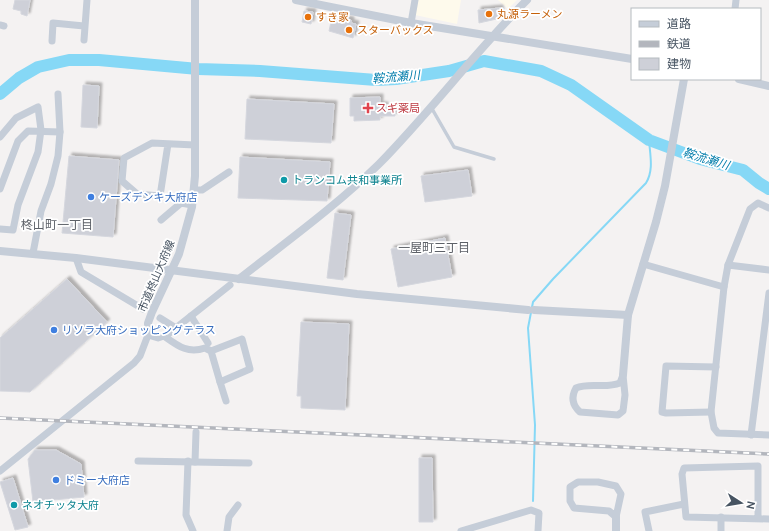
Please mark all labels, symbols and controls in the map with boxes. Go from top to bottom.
place label: 丸源ラーメン [497,7,563,21]
legend [631,8,761,80]
marker: 丸源ラーメン [484,9,494,19]
place label: すき家 [316,10,349,24]
marker: すき家 [303,12,313,22]
text: 道路 [667,16,691,31]
place label: スターバックス [357,23,434,37]
marker: スターバックス [344,25,354,35]
text: 鉄道 [667,36,691,51]
text: 建物 [667,56,691,71]
water label: 鞍流瀬川 [371,67,423,86]
place label: スギ薬局 [376,101,420,115]
marker: スギ薬局 [363,103,373,113]
water label: 鞍流瀬川 [681,144,733,173]
place label: トランコム共和事業所 [292,173,403,187]
marker: トランコム共和事業所 [279,175,289,185]
place label: ケーズデンキ大府店 [99,190,197,204]
marker: ケーズデンキ大府店 [86,192,96,202]
district label: 柊山町一丁目 [21,217,93,232]
street label: 市道柊山大府線 [135,238,177,314]
district label: 一屋町三丁目 [398,240,470,255]
place label: リソラ大府ショッピングテラス [62,323,216,337]
marker: リソラ大府ショッピングテラス [49,325,59,335]
place label: ドミー大府店 [64,473,130,487]
marker: ドミー大府店 [51,475,61,485]
north arrow [721,483,761,523]
place label: ネオチッタ大府 [22,498,99,512]
marker: ネオチッタ大府 [9,500,19,510]
text: N [743,500,758,510]

